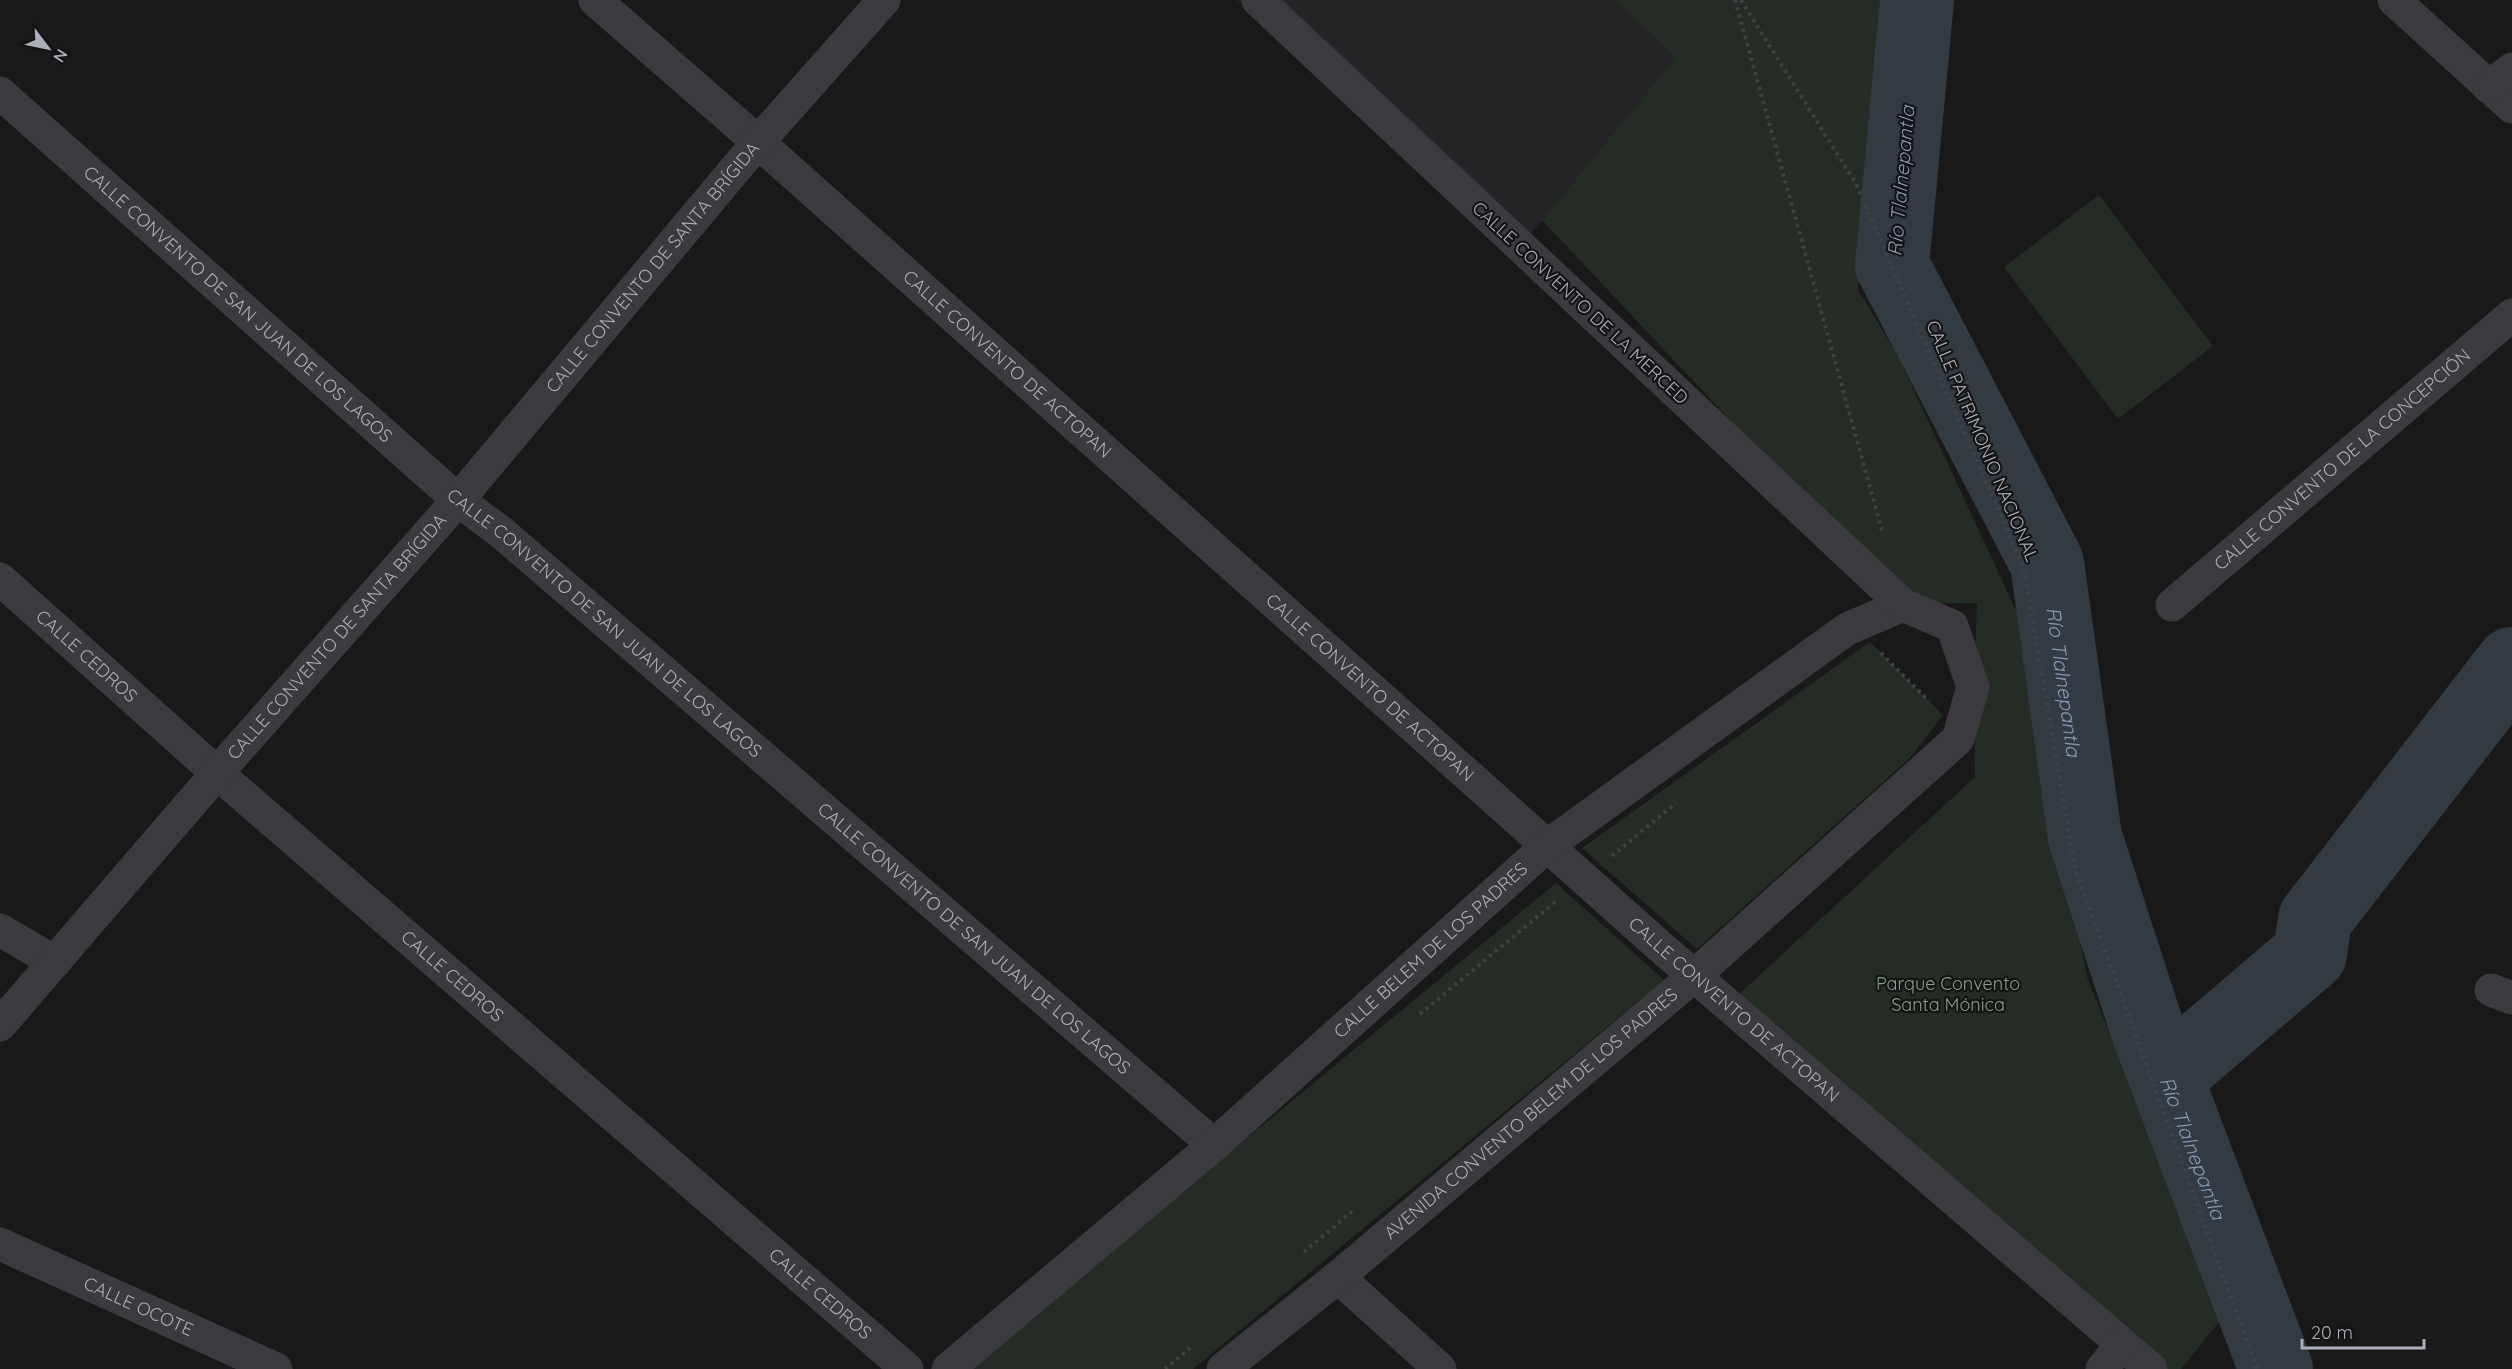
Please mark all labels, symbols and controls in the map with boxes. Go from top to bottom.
north arrow [18,18,78,78]
text: N [49,46,72,66]
water label: Río Tlalnepantla [1881,103,1920,257]
street label: CALLE CONVENTO DE SANTA BRÍGIDA [541,137,764,397]
street label: CALLE CONVENTO DE SAN JUAN DE LOS LAGOS [79,161,397,447]
street label: CALLE CONVENTO DE LA MERCED [1468,196,1693,409]
street label: CALLE CONVENTO DE ACTOPAN [899,265,1116,463]
street label: CALLE PATRIMONIO NACIONAL [1921,317,2044,565]
street label: CALLE CONVENTO DE LA CONCEPCIÓN [2209,343,2475,575]
street label: CALLE CONVENTO DE SAN JUAN DE LOS LAGOS [442,483,767,762]
street label: CALLE CONVENTO DE SANTA BRÍGIDA [222,509,452,764]
street label: CALLE CONVENTO DE ACTOPAN [1261,588,1479,786]
street label: CALLE CEDROS [31,605,142,707]
water label: Río Tlalnepantla [2041,605,2087,760]
street label: CALLE CONVENTO DE SAN JUAN DE LOS LAGOS [813,797,1135,1079]
street label: CALLE BELEM DE LOS PADRES [1329,857,1532,1043]
street label: CALLE CONVENTO DE ACTOPAN [1624,912,1844,1107]
street label: CALLE CEDROS [396,925,509,1027]
park label: Parque Convento Santa Mónica [1876,972,2020,1016]
street label: AVENIDA CONVENTO BELEM DE LOS PADRES [1379,983,1682,1244]
water label: Río Tlalnepantla [2155,1073,2232,1225]
street label: CALLE CEDROS [764,1243,877,1344]
street label: CALLE OCOTE [80,1271,197,1341]
scale bar [2302,1312,2424,1350]
text: 20 m [2311,1321,2353,1344]

